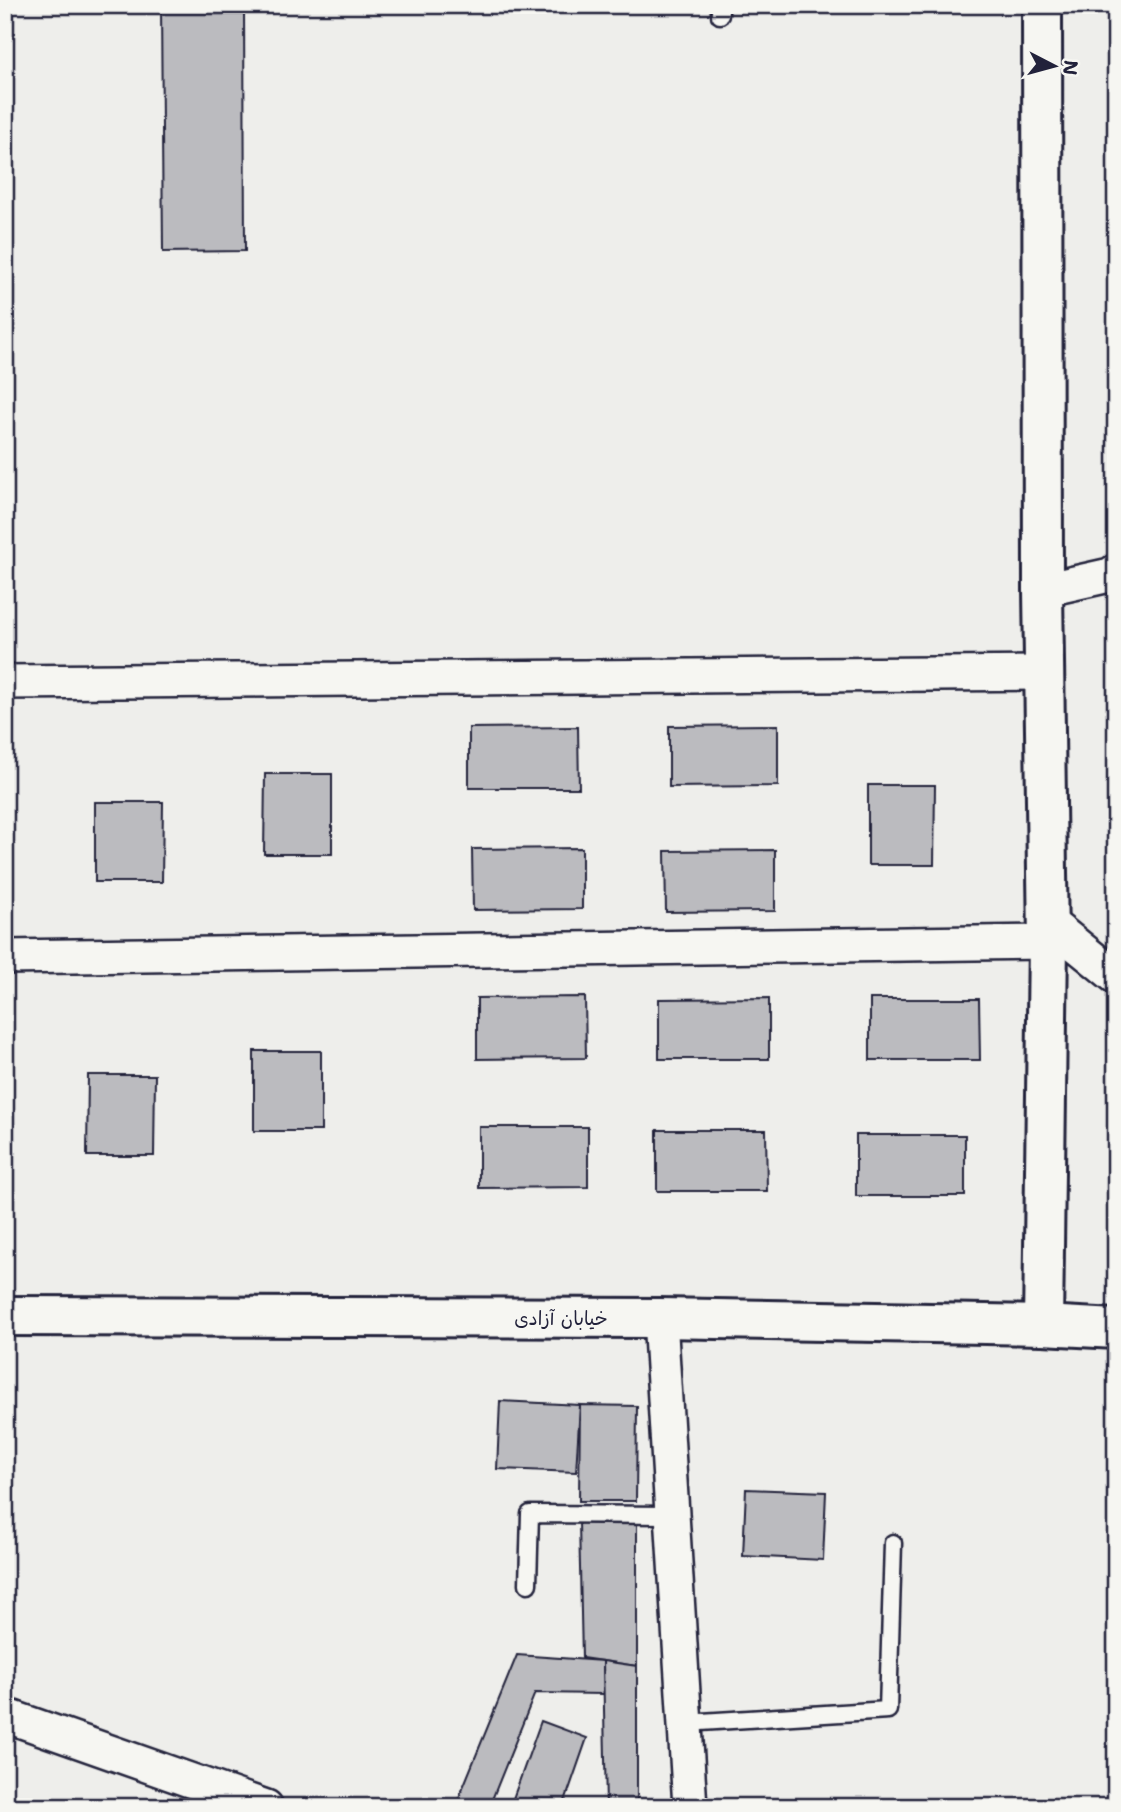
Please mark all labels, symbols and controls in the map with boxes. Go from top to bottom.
north arrow [1020,32,1090,102]
text: N [1057,59,1084,77]
street label: خیابان آزادی [514,1306,608,1331]

